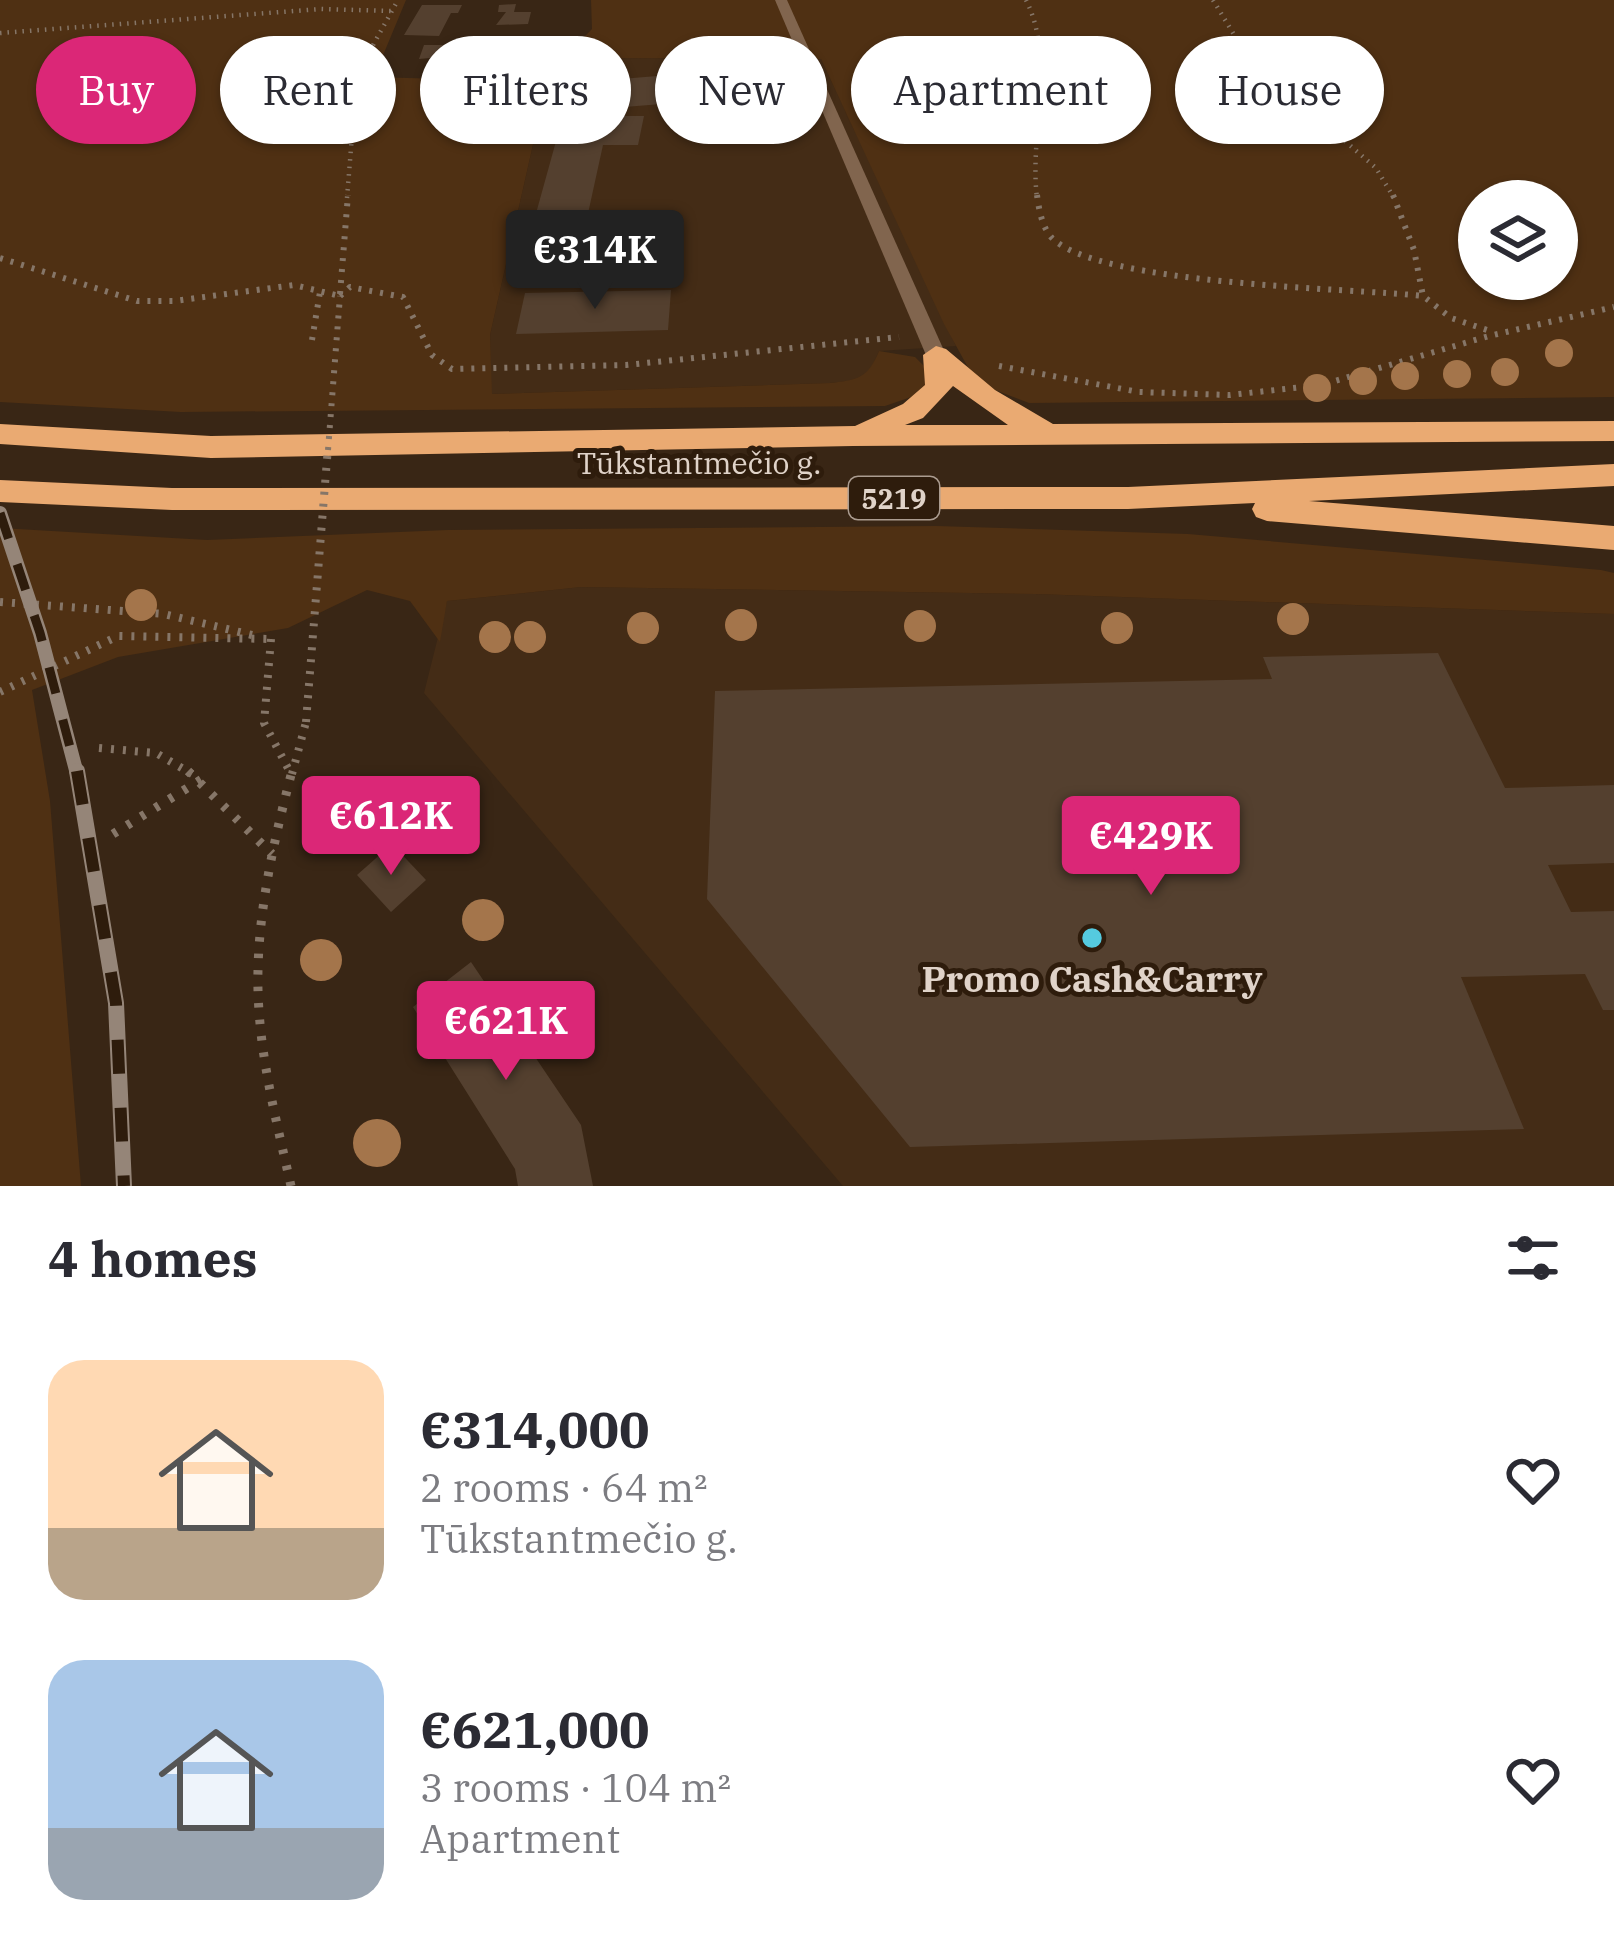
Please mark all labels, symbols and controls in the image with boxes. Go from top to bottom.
chip: Buy [36,36,196,144]
chip: Rent [220,36,396,144]
chip: Filters [420,36,631,144]
chip: New [655,36,827,144]
chip: Apartment [851,36,1151,144]
chip: House [1175,36,1384,144]
map controls [1458,180,1578,300]
button: layers [1458,180,1578,300]
pin: €314K [511,210,679,312]
text: €314K [533,223,657,274]
street label: Tūkstantmečio g. [577,443,821,482]
road number: 5219 [849,477,939,519]
pin: €612K [307,776,475,878]
text: €612K [329,789,453,840]
pin: €429K [1067,796,1235,898]
text: €429K [1089,809,1213,860]
marker: Promo Cash&Carry [1079,925,1105,951]
place label: Promo Cash&Carry [921,955,1263,1002]
pin: €621K [422,981,590,1083]
text: €621K [444,994,568,1045]
text: 4 homes [48,1225,258,1291]
icon: filters [1500,1225,1566,1291]
text: €314,000 [420,1396,650,1462]
icon: home [144,1408,288,1552]
icon: heart [1500,1447,1566,1513]
text: 2 rooms · 64 m² [420,1462,708,1513]
text: Tūkstantmečio g. [420,1513,738,1564]
text: €621,000 [420,1696,650,1762]
icon: home [144,1708,288,1852]
icon: heart [1500,1747,1566,1813]
text: 3 rooms · 104 m² [420,1762,731,1813]
text: Apartment [420,1813,620,1864]

